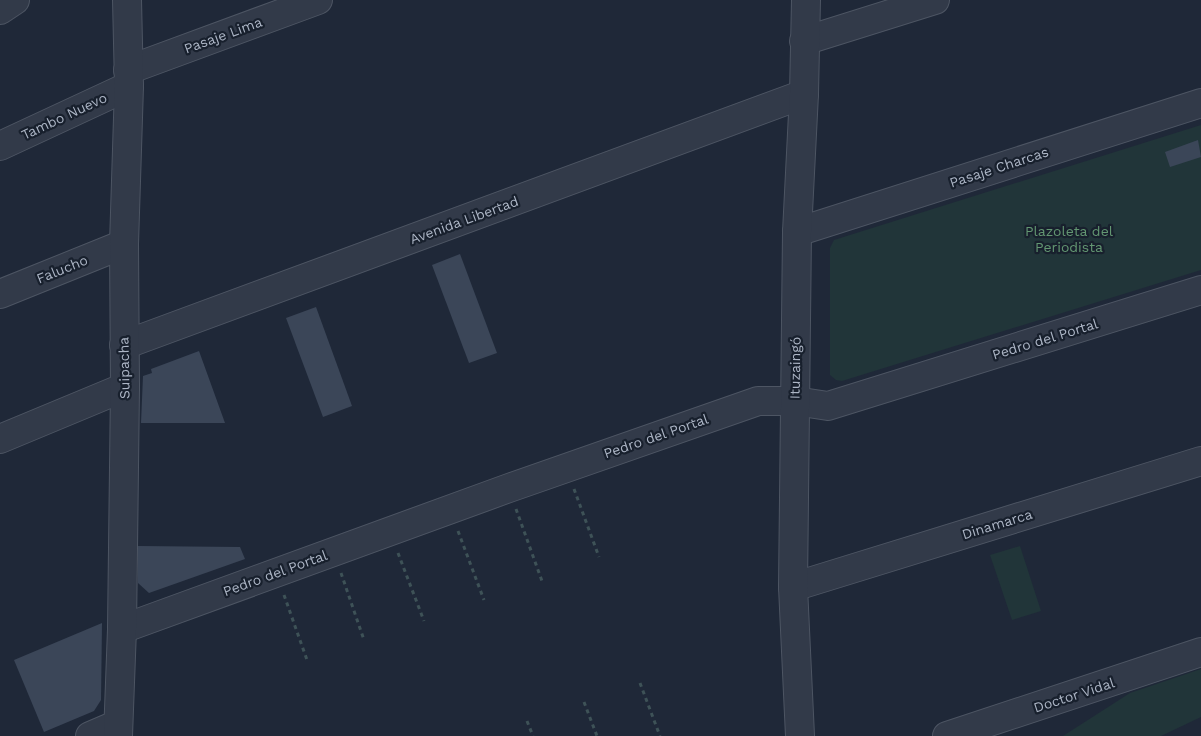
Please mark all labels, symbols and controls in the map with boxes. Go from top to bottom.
street label: Pasaje Lima [182,13,264,56]
street label: Tambo Nuevo [19,89,109,143]
street label: Pasaje Charcas [947,143,1051,191]
street label: Avenida Libertad [407,193,521,247]
park label: Plazoleta del Periodista [1025,223,1114,255]
street label: Falucho [34,252,90,286]
street label: Pedro del Portal [990,315,1100,363]
street label: Suipacha [115,337,133,399]
street label: Ituzaingó [786,337,804,399]
street label: Pedro del Portal [602,410,711,461]
street label: Dinamarca [960,506,1034,542]
street label: Pedro del Portal [221,547,330,599]
street label: Doctor Vidal [1032,674,1117,716]

